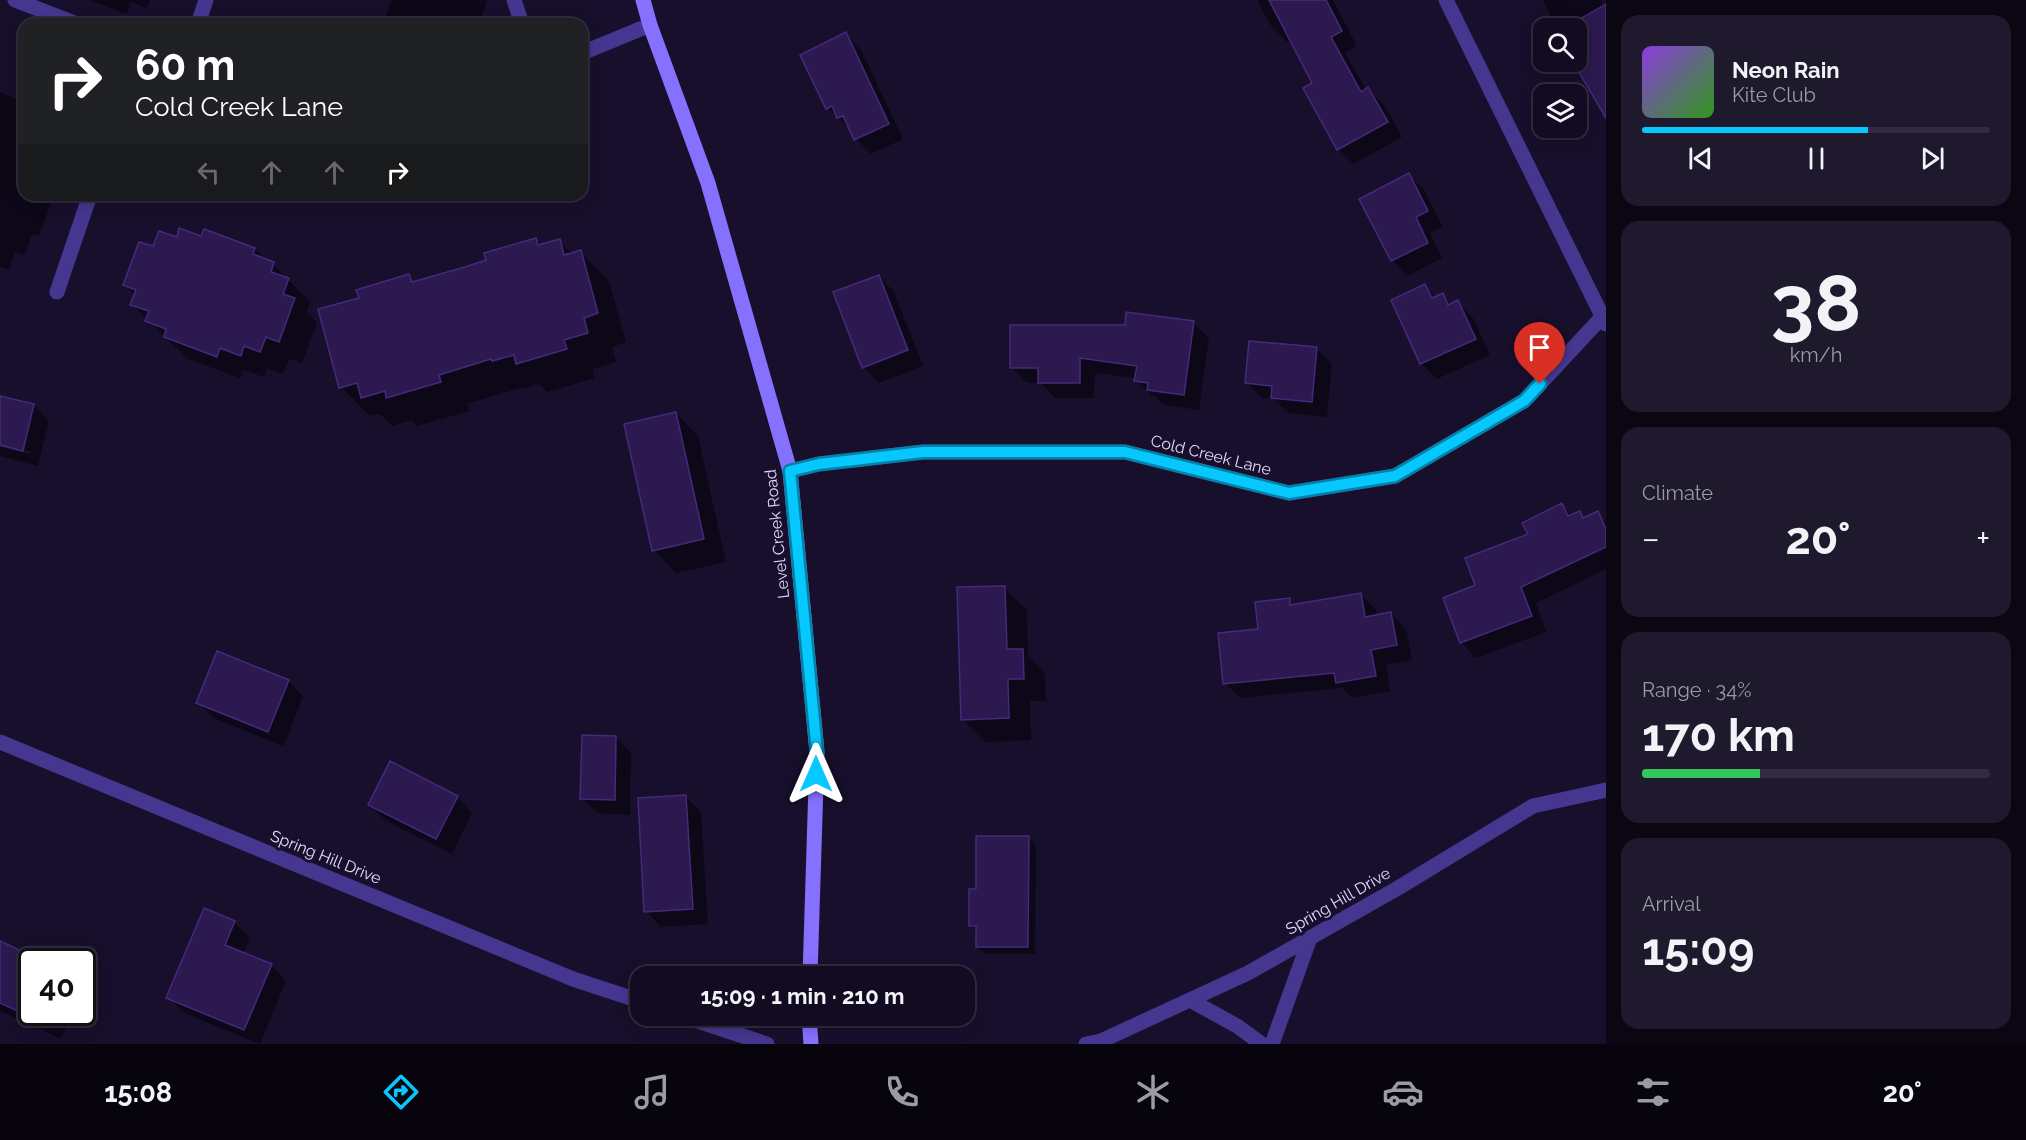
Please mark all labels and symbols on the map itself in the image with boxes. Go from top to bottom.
pin [1514,322,1565,384]
street label: Cold Creek Lane [1149,431,1273,479]
street label: Level Creek Road [761,468,793,600]
position arrow [784,742,848,806]
street label: Spring Hill Drive [268,826,384,888]
street label: Spring Hill Drive [1282,863,1394,939]
speed limit sign: 40 [18,948,96,1026]

